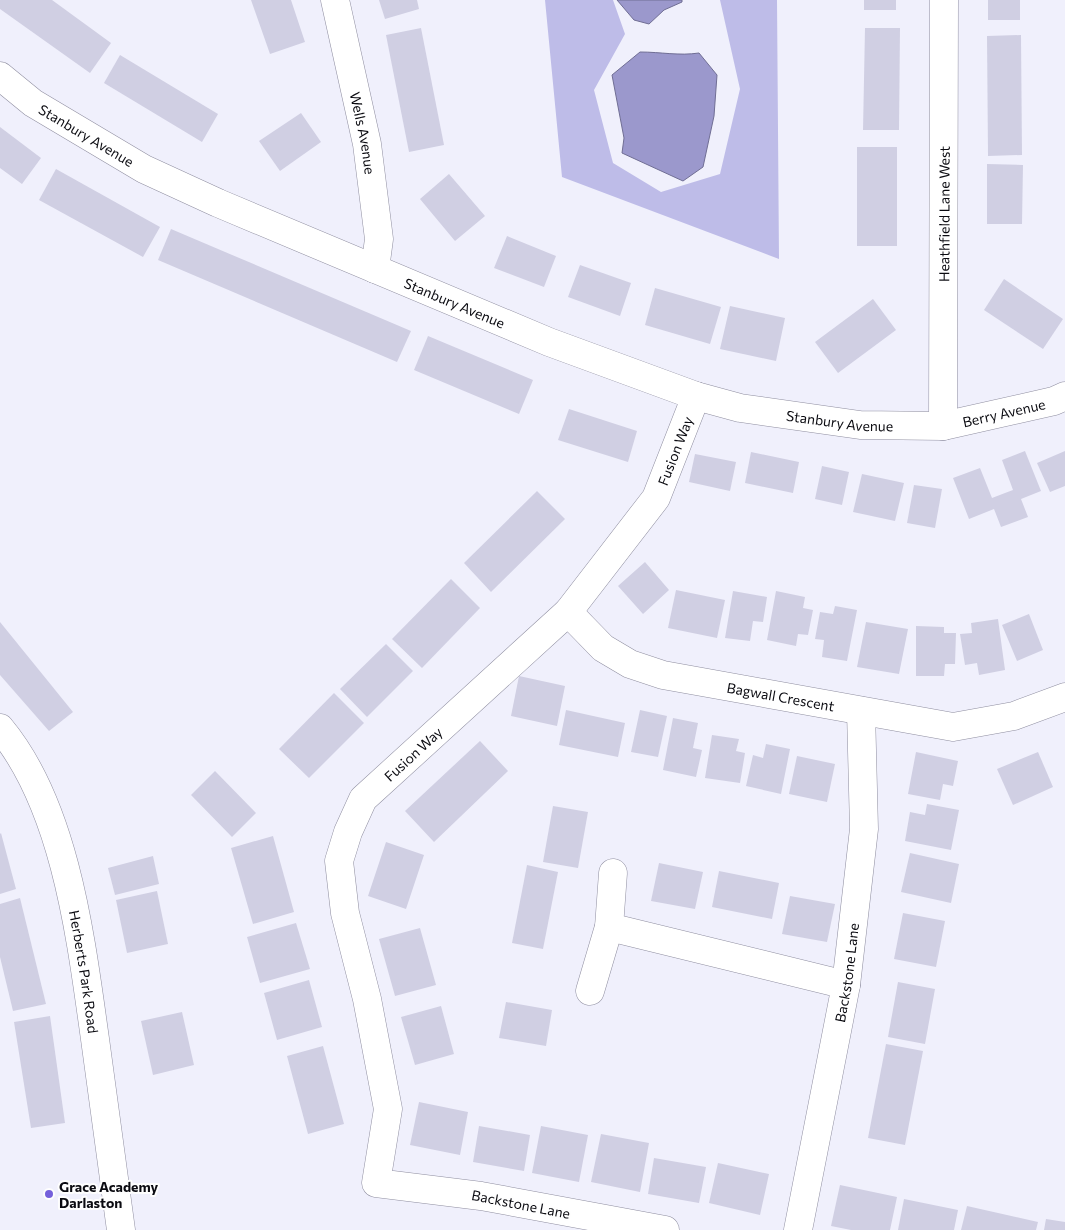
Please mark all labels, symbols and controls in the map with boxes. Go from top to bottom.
street label: Wells Avenue [347,90,379,175]
street label: Stanbury Avenue [36,100,137,170]
street label: Heathfield Lane West [935,146,952,282]
street label: Stanbury Avenue [402,274,508,331]
street label: Berry Avenue [961,395,1047,430]
street label: Stanbury Avenue [785,406,893,434]
street label: Fusion Way [653,414,696,488]
street label: Bagwall Crescent [726,678,836,714]
street label: Fusion Way [380,723,445,784]
street label: Herberts Park Road [66,909,103,1034]
street label: Backstone Lane [830,922,862,1024]
place label: Grace Academy Darlaston [59,1178,158,1211]
street label: Backstone Lane [470,1186,572,1222]
marker: Grace Academy Darlaston [43,1188,55,1200]

